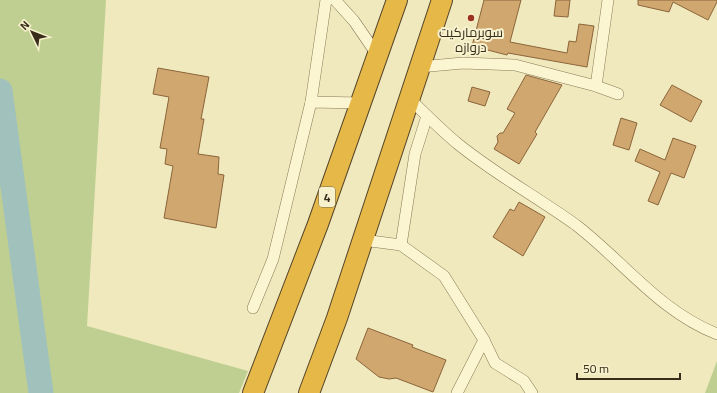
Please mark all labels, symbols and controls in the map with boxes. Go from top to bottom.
north arrow [12,12,52,52]
marker: سوبرماركيت دروازه [466,13,476,23]
text: N [15,16,35,35]
place label: سوبرماركيت دروازه [439,20,503,59]
road number: 4 [319,187,335,207]
scale bar [577,355,680,381]
text: 50 m [583,357,609,380]

